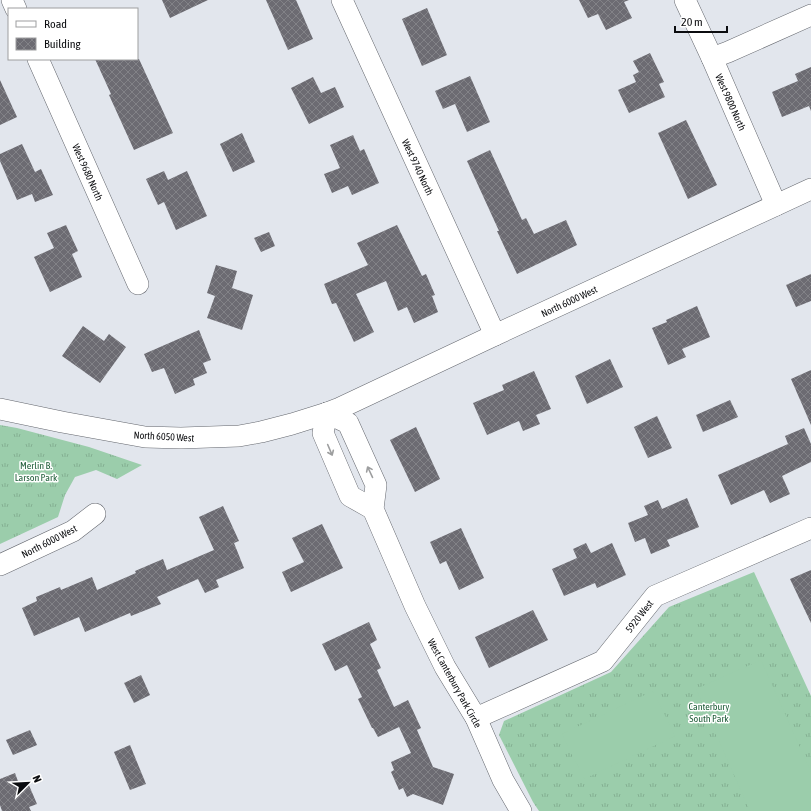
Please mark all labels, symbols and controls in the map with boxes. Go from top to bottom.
legend [8,8,138,60]
scale bar [675,8,727,34]
text: 20 m [681,15,703,29]
text: Road [44,17,67,31]
text: Building [44,37,82,51]
street label: West 9800 North [713,72,748,132]
street label: West 9740 North [400,137,435,197]
street label: West 9680 North [70,142,105,202]
street label: North 6000 West [539,284,599,319]
street label: North 6050 West [133,429,195,444]
one-way arrow [327,444,334,456]
park label: Merlin B. Larson Park [15,460,58,483]
one-way arrow [366,466,373,478]
street label: North 6000 West [20,523,79,560]
street label: 5920 West [623,598,656,635]
street label: West Canterbury Park Circle [425,637,484,730]
park label: Canterbury South Park [689,701,729,724]
north arrow [8,763,48,803]
text: N [30,774,44,784]

